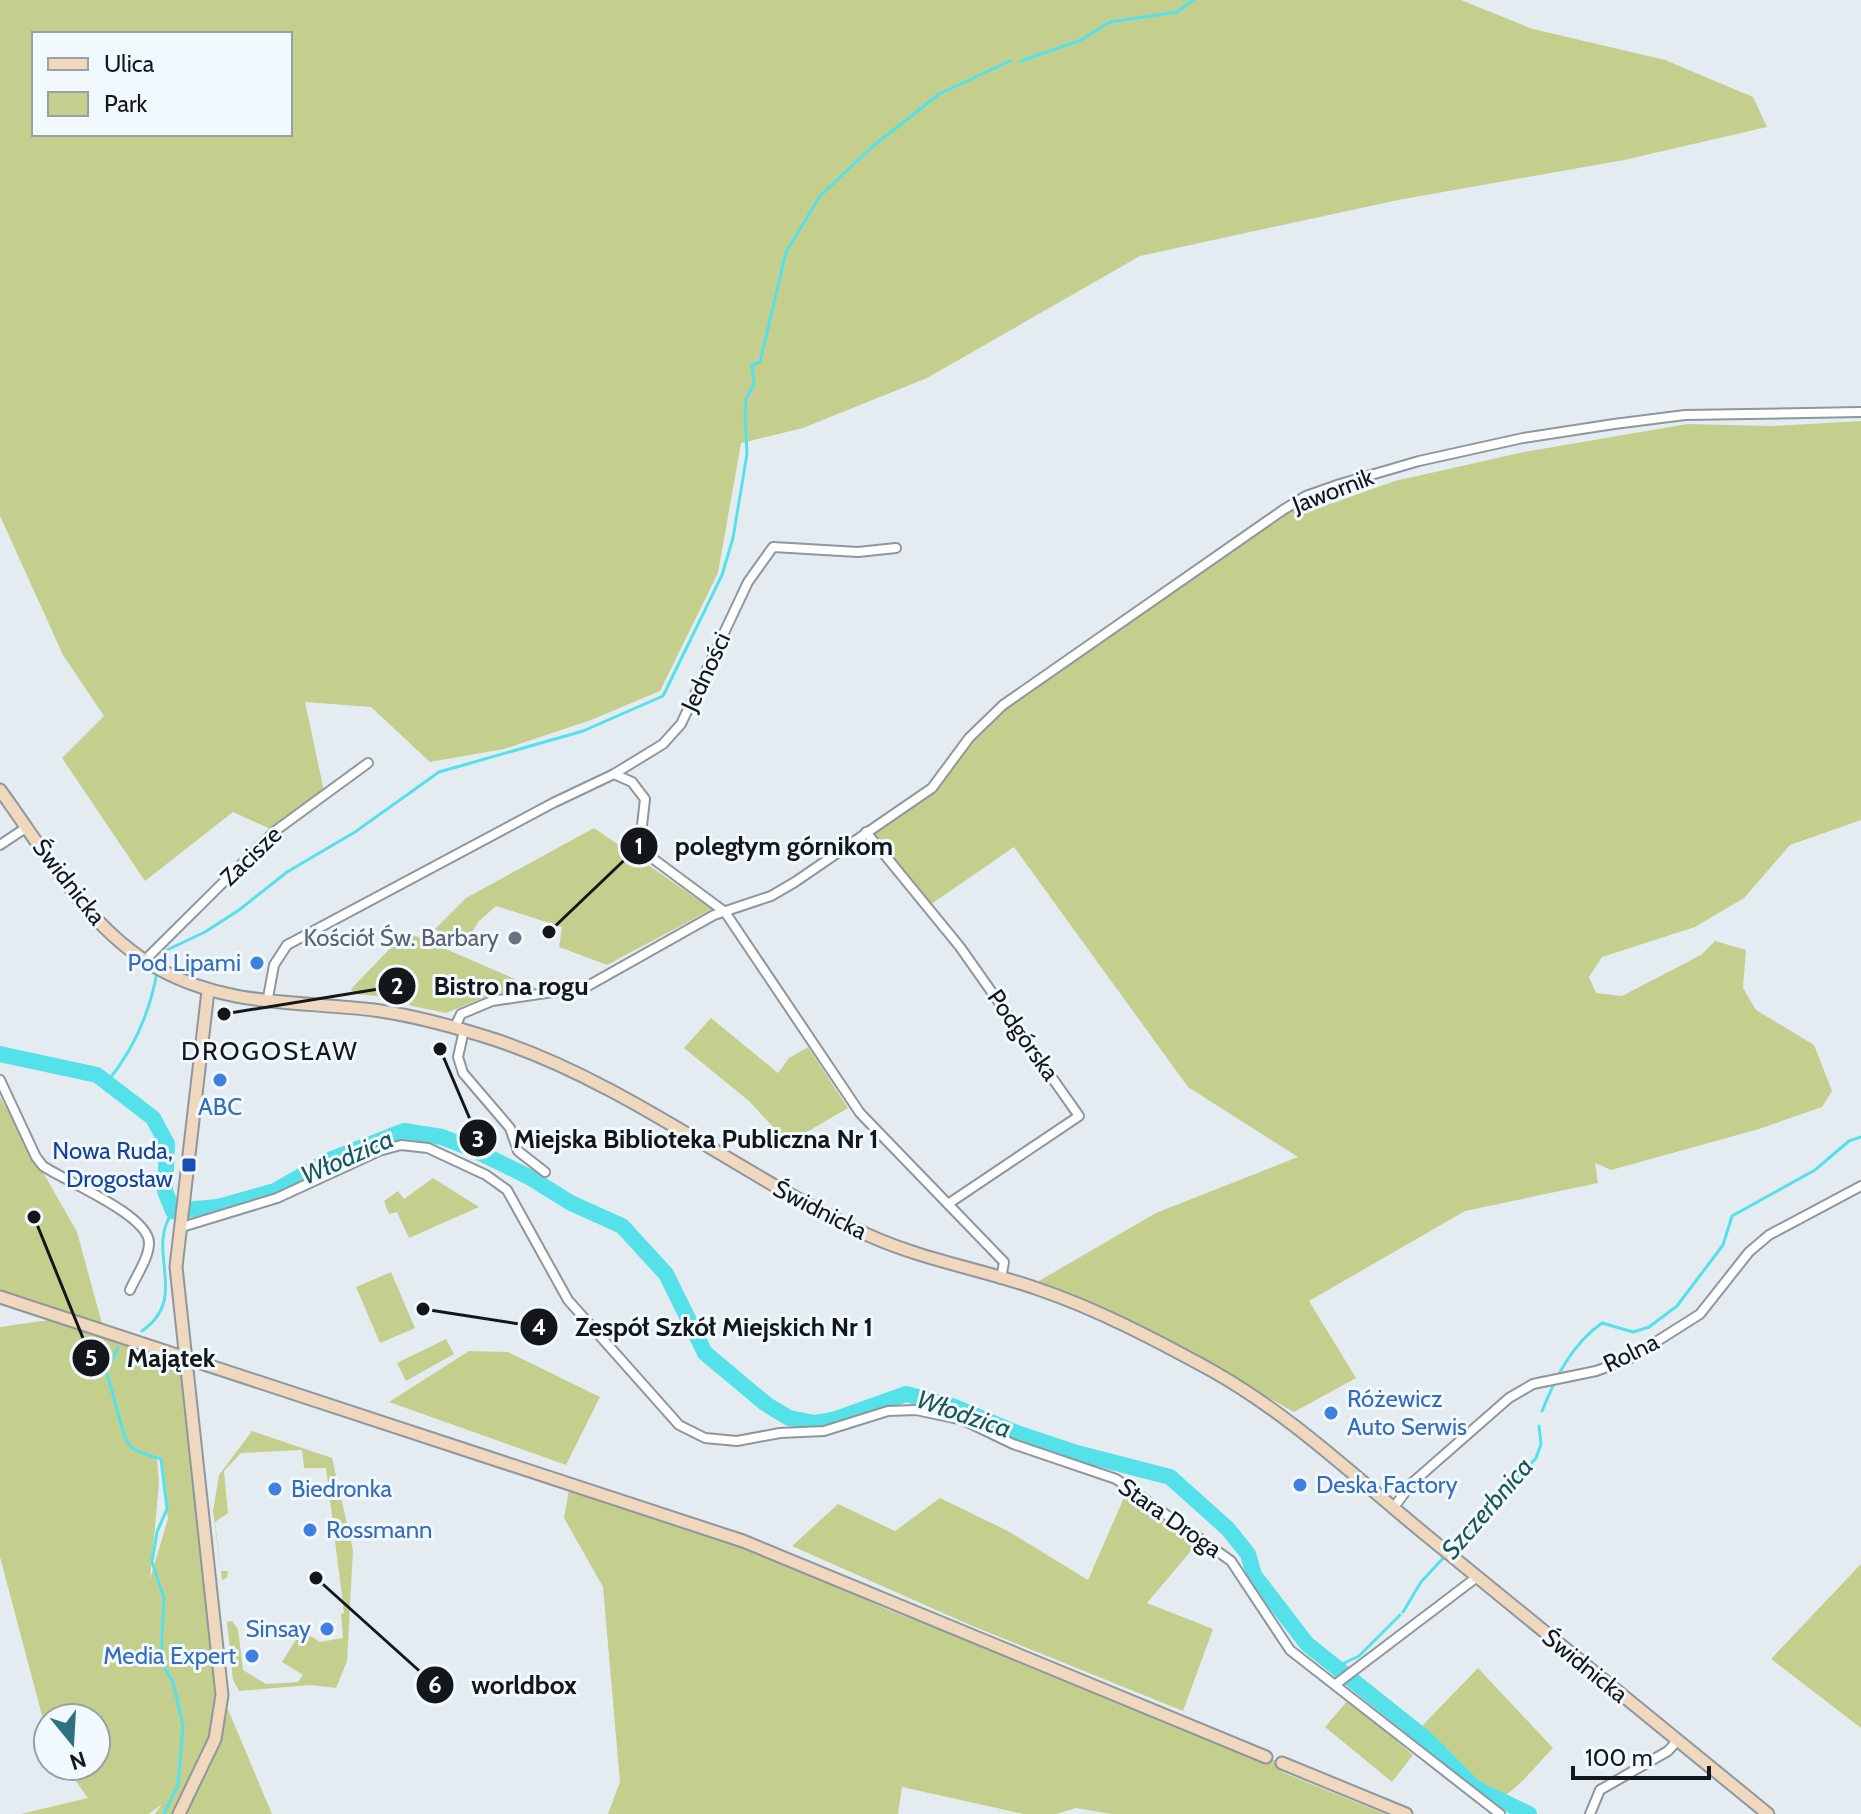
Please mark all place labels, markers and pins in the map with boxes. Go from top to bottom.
callout: poległym górnikom [619,821,909,871]
place label: Kościół Św. Barbary [304,923,499,952]
marker: Kościół Św. Barbary [506,929,524,947]
place label: Pod Lipami [128,948,241,977]
marker: Pod Lipami [248,954,266,972]
callout: Bistro na rogu [377,961,604,1011]
marker: ABC [211,1071,229,1089]
place label: ABC [198,1092,242,1121]
callout: Miejska Biblioteka Publiczna Nr 1 [458,1113,895,1163]
place label: Nowa Ruda, Drogosław [52,1136,174,1193]
marker: Nowa Ruda, Drogosław [180,1156,198,1174]
callout: Zespół Szkół Miejskich Nr 1 [519,1302,889,1352]
callout: Majątek [71,1333,231,1383]
place label: Różewicz Auto Serwis [1347,1384,1467,1441]
marker: Różewicz Auto Serwis [1322,1404,1340,1422]
place label: Deska Factory [1316,1470,1458,1499]
place label: Biedronka [291,1474,392,1503]
marker: Deska Factory [1291,1476,1309,1494]
marker: Biedronka [266,1480,284,1498]
place label: Rossmann [326,1515,433,1544]
marker: Rossmann [301,1521,319,1539]
place label: Sinsay [246,1614,311,1643]
marker: Sinsay [318,1620,336,1638]
place label: Media Expert [103,1641,236,1670]
marker: Media Expert [243,1647,261,1665]
callout: worldbox [415,1660,593,1710]

